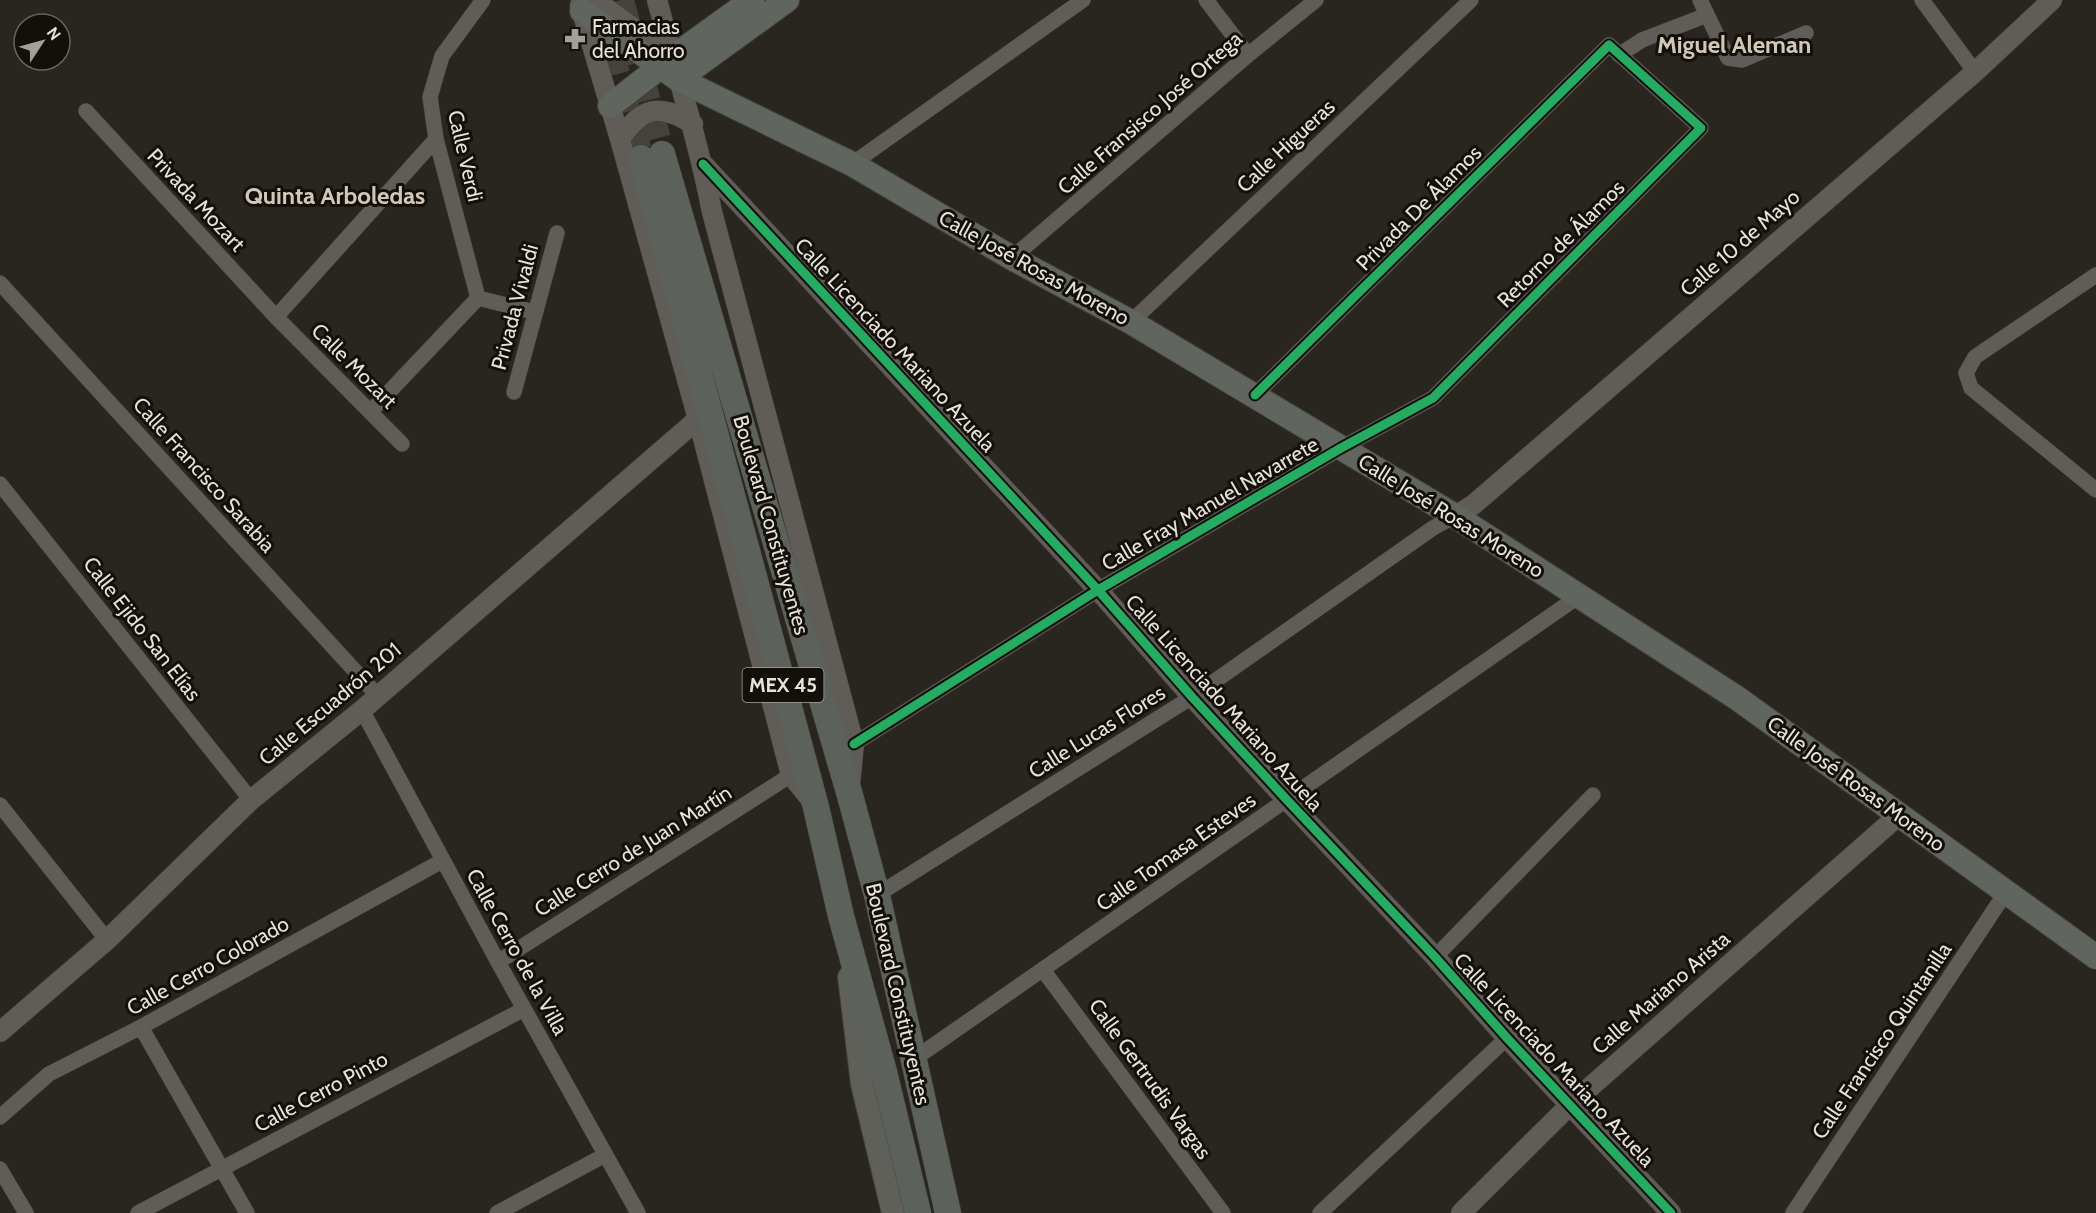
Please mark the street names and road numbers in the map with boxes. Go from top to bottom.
street label: Calle Fransisco José Ortega [1052,26,1247,199]
street label: Calle Higueras [1231,94,1340,197]
street label: Calle Verdi [443,108,488,204]
street label: Privada De Álamos [1351,140,1487,275]
street label: Privada Mozart [142,143,250,256]
street label: Retorno de Álamos [1492,175,1630,313]
street label: Calle 10 de Mayo [1675,184,1805,301]
street label: Calle José Rosas Moreno [935,205,1134,330]
street label: Calle Licenciado Mariano Azuela [790,233,1001,457]
street label: Privada Vivaldi [486,241,543,372]
street label: Calle Mozart [307,318,402,413]
street label: Calle Francisco Sarabia [128,392,281,557]
street label: Boulevard Constituyentes [728,412,815,638]
street label: Calle Fray Manuel Navarrete [1097,431,1323,576]
street label: Calle José Rosas Moreno [1354,448,1549,583]
street label: Calle Ejido San Elías [78,552,207,707]
street label: Calle Licenciado Mariano Azuela [1120,589,1328,816]
street label: Calle Escuadrón 201 [254,637,406,770]
road number: MEX 45 [742,668,824,702]
street label: Calle Lucas Flores [1024,680,1170,783]
street label: Calle José Rosas Moreno [1762,711,1950,857]
street label: Calle Cerro de Juan Martín [530,780,736,922]
street label: Calle Tomasa Esteves [1091,787,1260,916]
street label: Calle Cerro de la Villa [461,864,573,1039]
street label: Boulevard Constituyentes [861,880,936,1108]
street label: Calle Cerro Colorado [122,911,293,1020]
street label: Calle Mariano Arista [1587,926,1735,1059]
street label: Calle Francisco Quintanilla [1807,938,1957,1144]
street label: Calle Licenciado Mariano Azuela [1449,948,1660,1172]
street label: Calle Gertrudis Vargas [1084,994,1217,1164]
street label: Calle Cerro Pinto [250,1046,392,1137]

